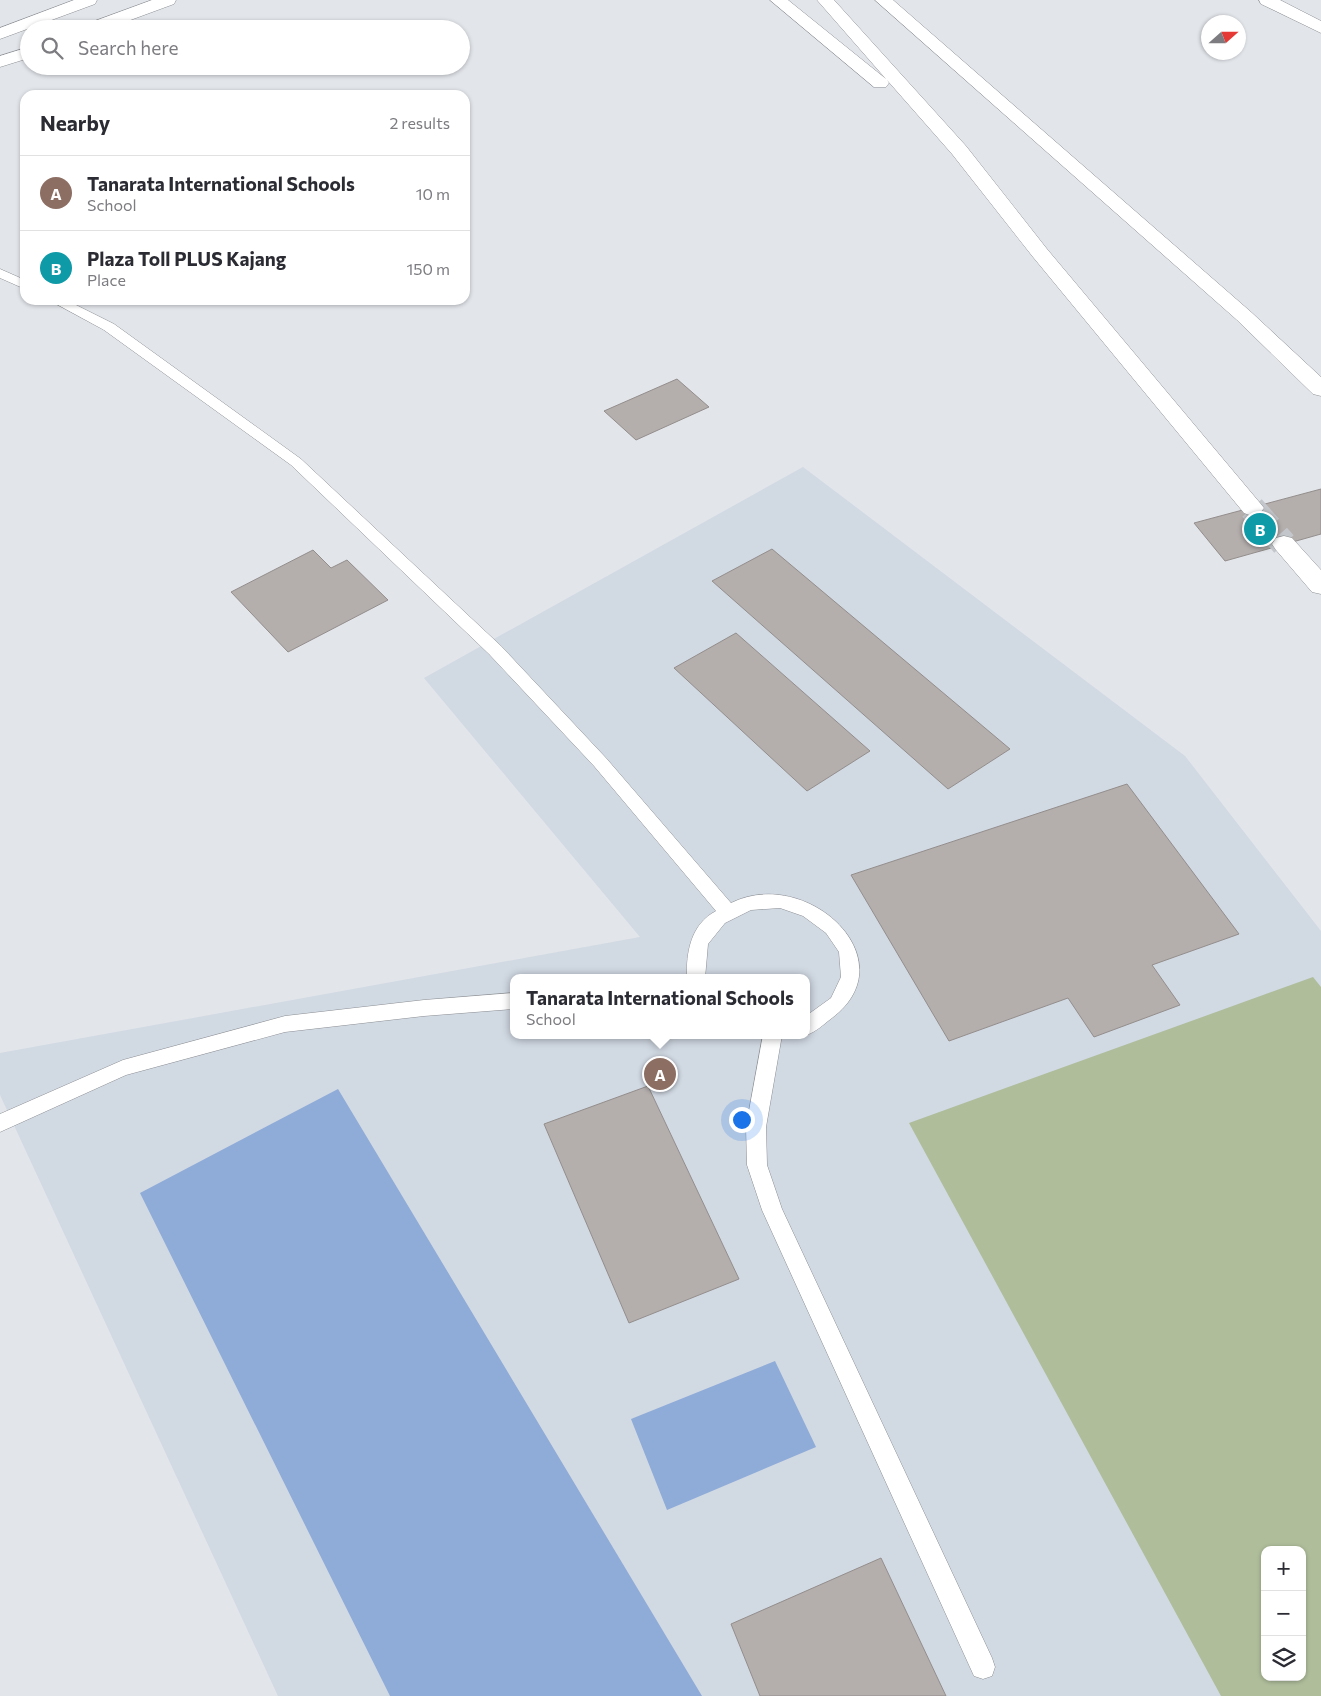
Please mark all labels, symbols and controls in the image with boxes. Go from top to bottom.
north arrow [1201,15,1246,60]
search box [20,20,470,75]
icon: search [38,34,66,62]
text: Search here [78,36,178,59]
text: Nearby [40,110,110,135]
text: 2 results [389,113,450,132]
text: Tanarata International Schools [87,172,355,195]
text: A [50,184,62,203]
text: 10 m [416,184,450,203]
text: School [87,195,137,214]
text: Plaza Toll PLUS Kajang [87,247,286,270]
text: B [51,259,61,278]
text: 150 m [407,259,450,278]
text: Place [87,270,126,289]
pin: B [1244,510,1276,548]
popup [510,974,810,1039]
text: Tanarata International Schools [526,986,794,1009]
text: School [526,1009,576,1028]
pin: A [644,1055,676,1093]
your location [729,1107,755,1133]
map controls [1261,1546,1306,1681]
button: + [1261,1546,1306,1591]
button: − [1261,1591,1306,1636]
button: layers [1261,1636,1306,1681]

